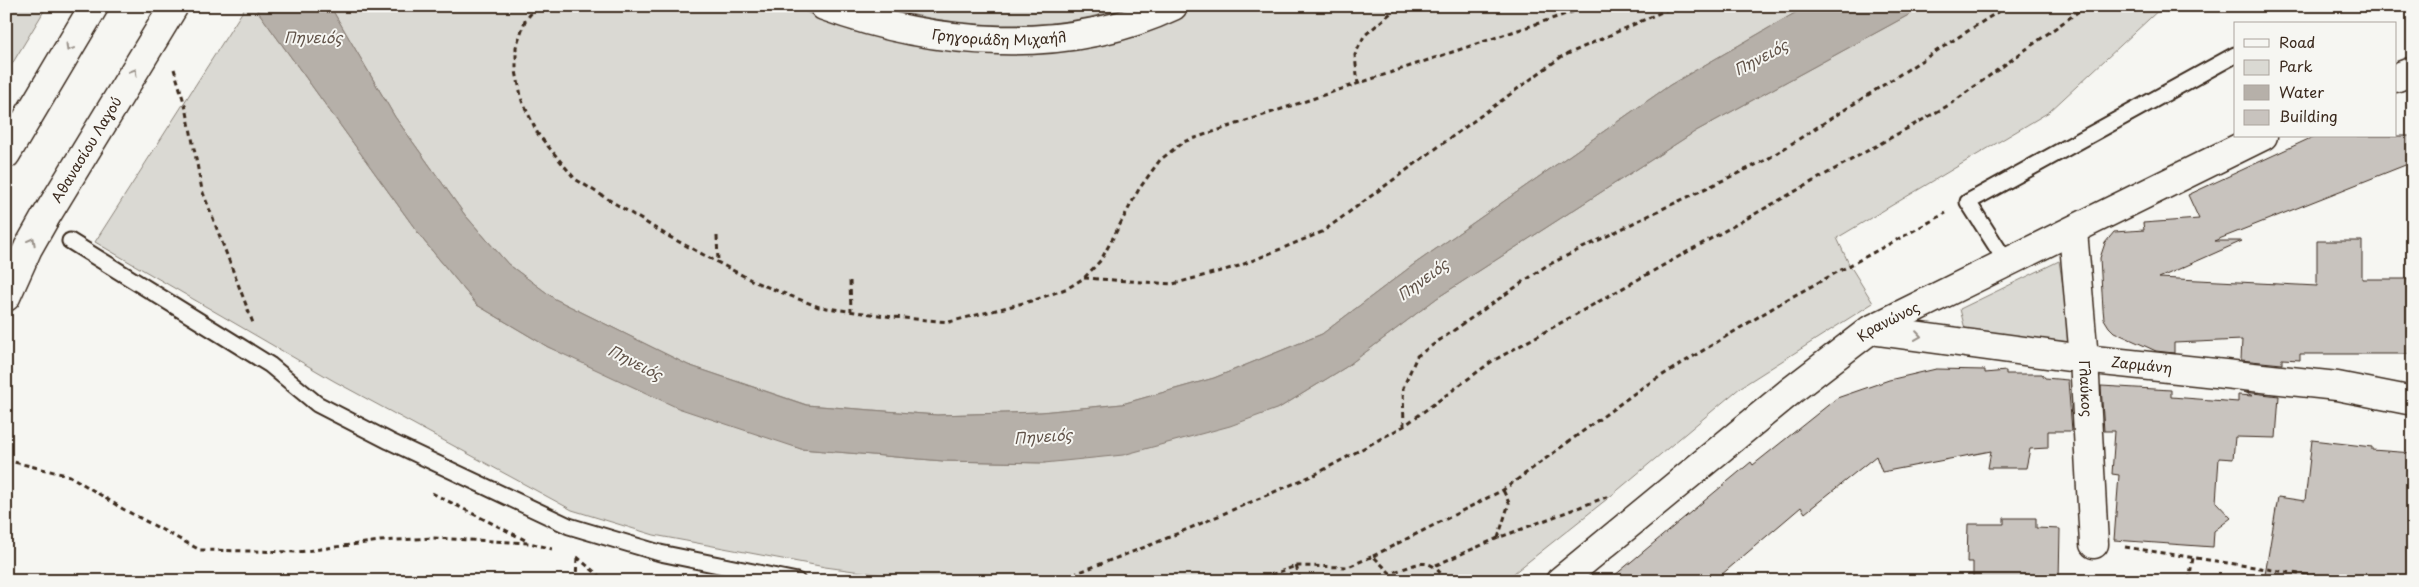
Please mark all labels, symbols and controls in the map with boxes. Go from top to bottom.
legend [2234,22,2396,138]
street label: Γρηγοριάδη Μιχαήλ [930,23,1067,50]
water label: Πηνειός [284,25,343,48]
text: Road [2279,30,2315,53]
water label: Πηνειός [1729,32,1793,81]
one-way arrow [66,43,76,52]
text: Park [2279,54,2313,77]
one-way arrow [127,68,137,77]
text: Water [2279,80,2324,103]
street label: Αθανασίου Λαγού [46,92,127,206]
text: Building [2279,104,2338,127]
one-way arrow [25,237,35,246]
water label: Πηνειός [1392,252,1453,305]
street label: Κρανώνος [1852,296,1923,346]
one-way arrow [1914,331,1922,341]
water label: Πηνειός [605,338,668,386]
street label: Ζαρμάνη [2110,351,2173,378]
street label: Γλαύκος [2074,360,2098,417]
water label: Πηνειός [1013,422,1074,449]

